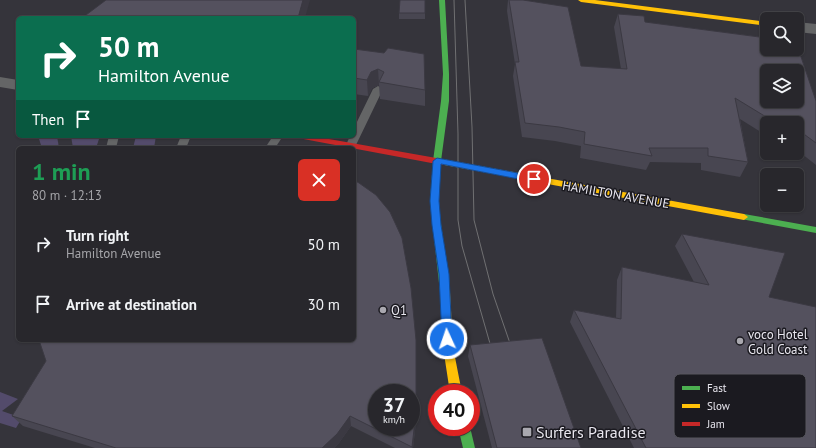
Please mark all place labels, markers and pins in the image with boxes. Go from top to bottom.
pin [517,162,551,196]
place label: Q1 [391,302,407,319]
marker: Q1 [378,305,388,315]
place label: voco Hotel Gold Coast [748,326,808,358]
marker: voco Hotel Gold Coast [735,336,745,346]
place label: Surfers Paradise [536,422,646,442]
marker: Surfers Paradise [521,426,533,438]

